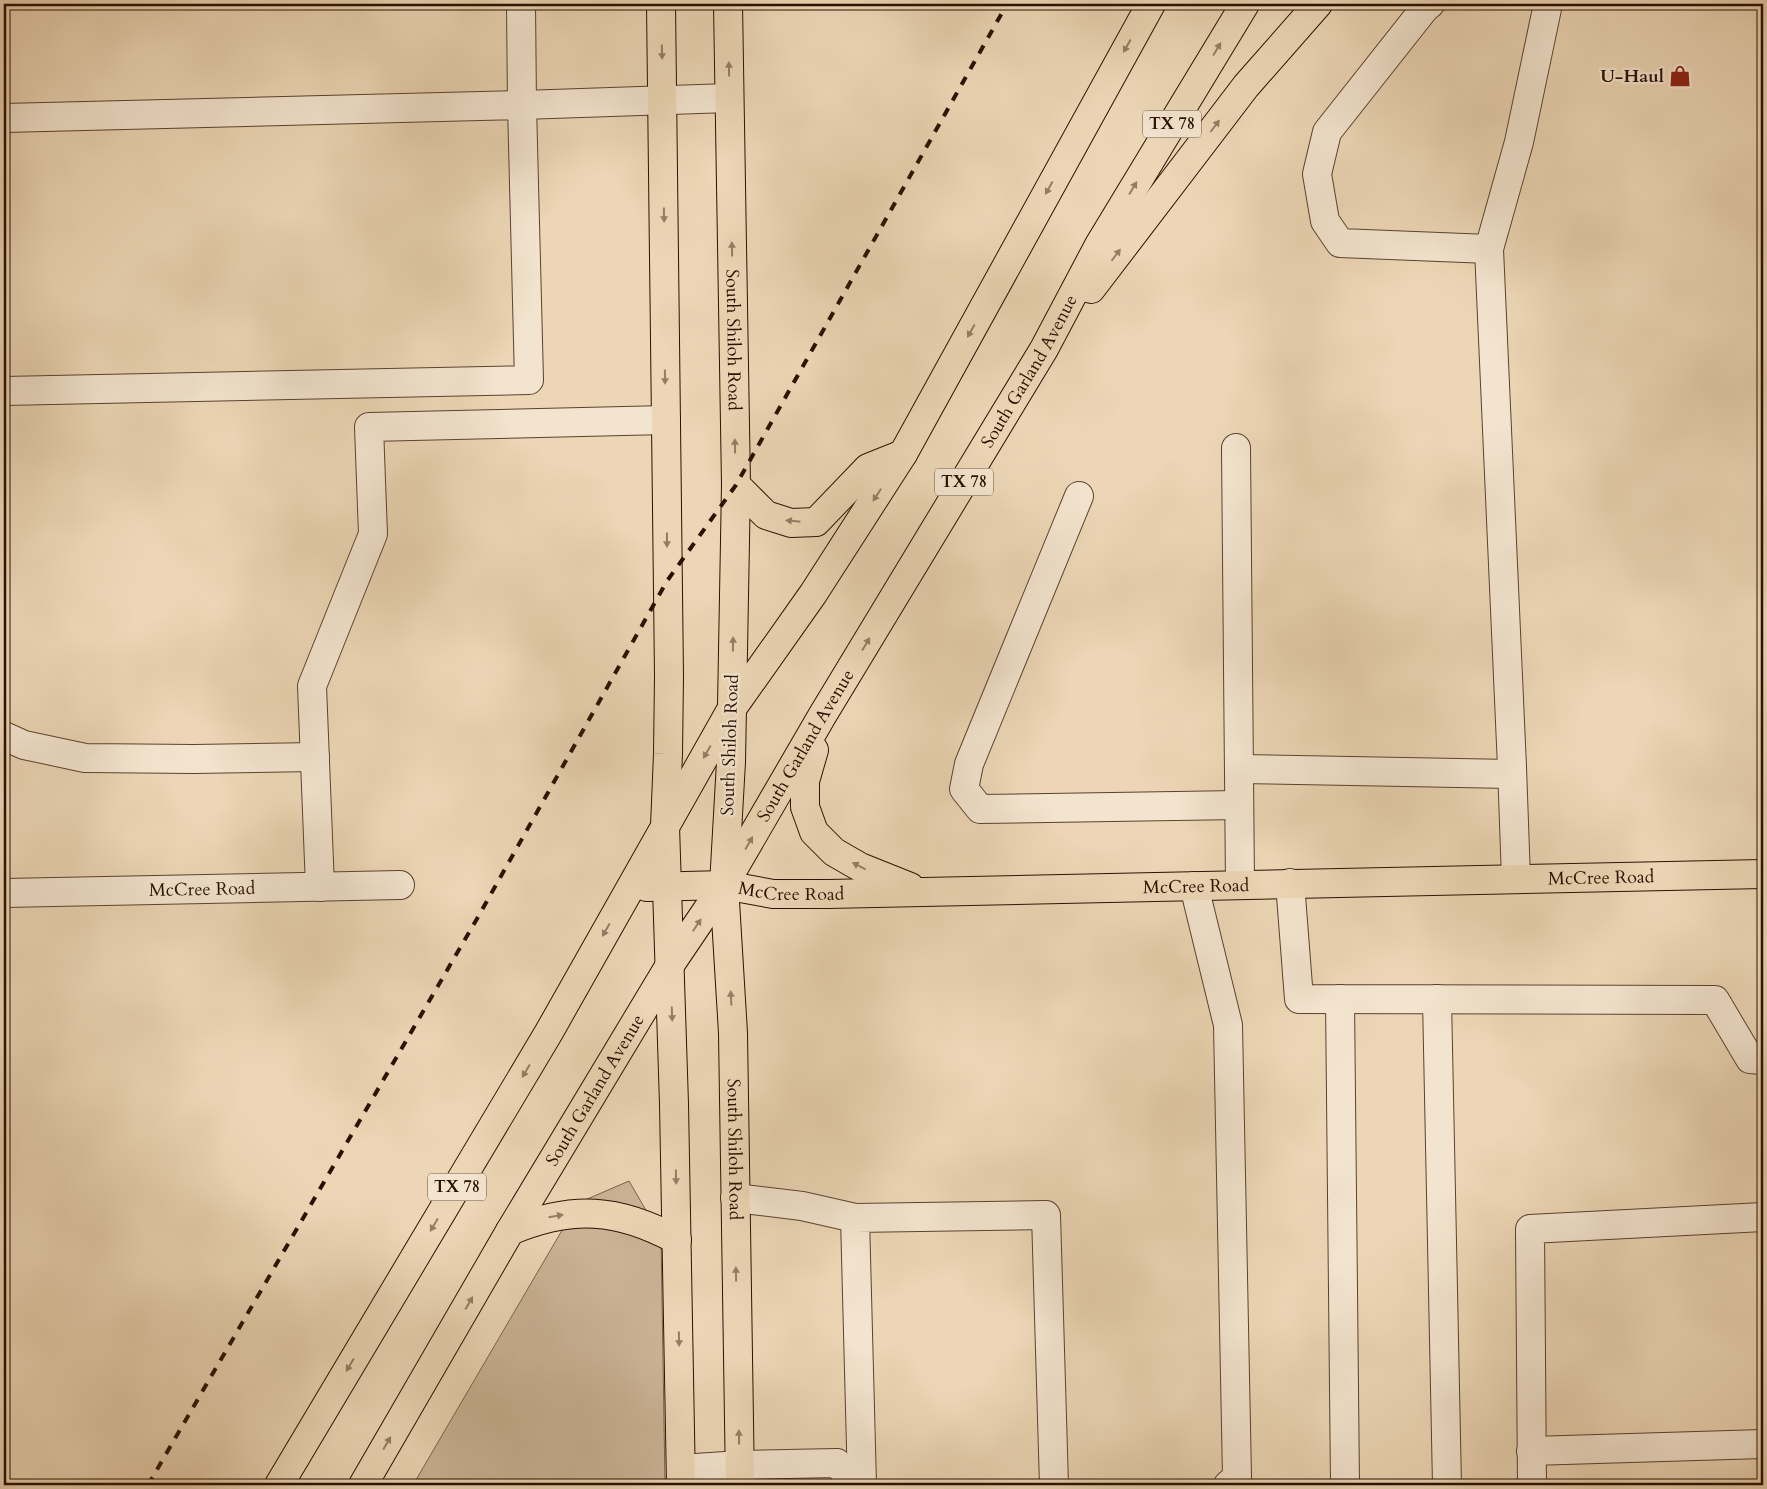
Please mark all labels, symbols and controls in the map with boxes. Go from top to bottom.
one-way arrow [1123,39,1131,53]
one-way arrow [1213,43,1222,56]
one-way arrow [658,45,666,61]
one-way arrow [725,60,733,76]
shop icon: U-Haul [1667,63,1693,89]
place label: U-Haul [1600,64,1664,89]
road number: TX 78 [1143,110,1201,138]
one-way arrow [1210,120,1221,133]
one-way arrow [1045,181,1053,196]
one-way arrow [1129,182,1138,195]
one-way arrow [660,207,668,223]
one-way arrow [727,240,735,256]
one-way arrow [1111,249,1122,262]
street label: South Shiloh Road [720,269,747,411]
street label: South Garland Avenue [975,290,1083,452]
one-way arrow [966,324,975,338]
one-way arrow [662,370,670,386]
one-way arrow [731,438,739,454]
road number: TX 78 [935,468,993,496]
one-way arrow [872,488,882,502]
one-way arrow [784,517,800,525]
one-way arrow [663,532,671,548]
one-way arrow [729,635,737,651]
one-way arrow [861,638,870,651]
street label: South Garland Avenue [751,664,860,826]
street label: South Shiloh Road [715,673,745,816]
one-way arrow [702,745,711,758]
one-way arrow [745,836,753,851]
one-way arrow [852,862,867,870]
street label: McCree Road [1548,864,1655,891]
street label: McCree Road [1143,872,1250,900]
street label: McCree Road [149,875,256,903]
street label: McCree Road [736,875,845,907]
one-way arrow [692,919,702,932]
one-way arrow [602,923,611,936]
one-way arrow [727,990,735,1006]
one-way arrow [668,1006,676,1022]
street label: South Garland Avenue [539,1009,650,1171]
one-way arrow [522,1064,531,1077]
street label: South Shiloh Road [721,1078,748,1221]
one-way arrow [672,1169,680,1185]
road number: TX 78 [428,1174,486,1200]
one-way arrow [549,1212,565,1220]
one-way arrow [429,1219,438,1232]
one-way arrow [732,1266,740,1282]
one-way arrow [464,1296,473,1309]
one-way arrow [675,1331,683,1347]
one-way arrow [346,1358,355,1371]
one-way arrow [735,1428,743,1444]
one-way arrow [383,1436,391,1451]

